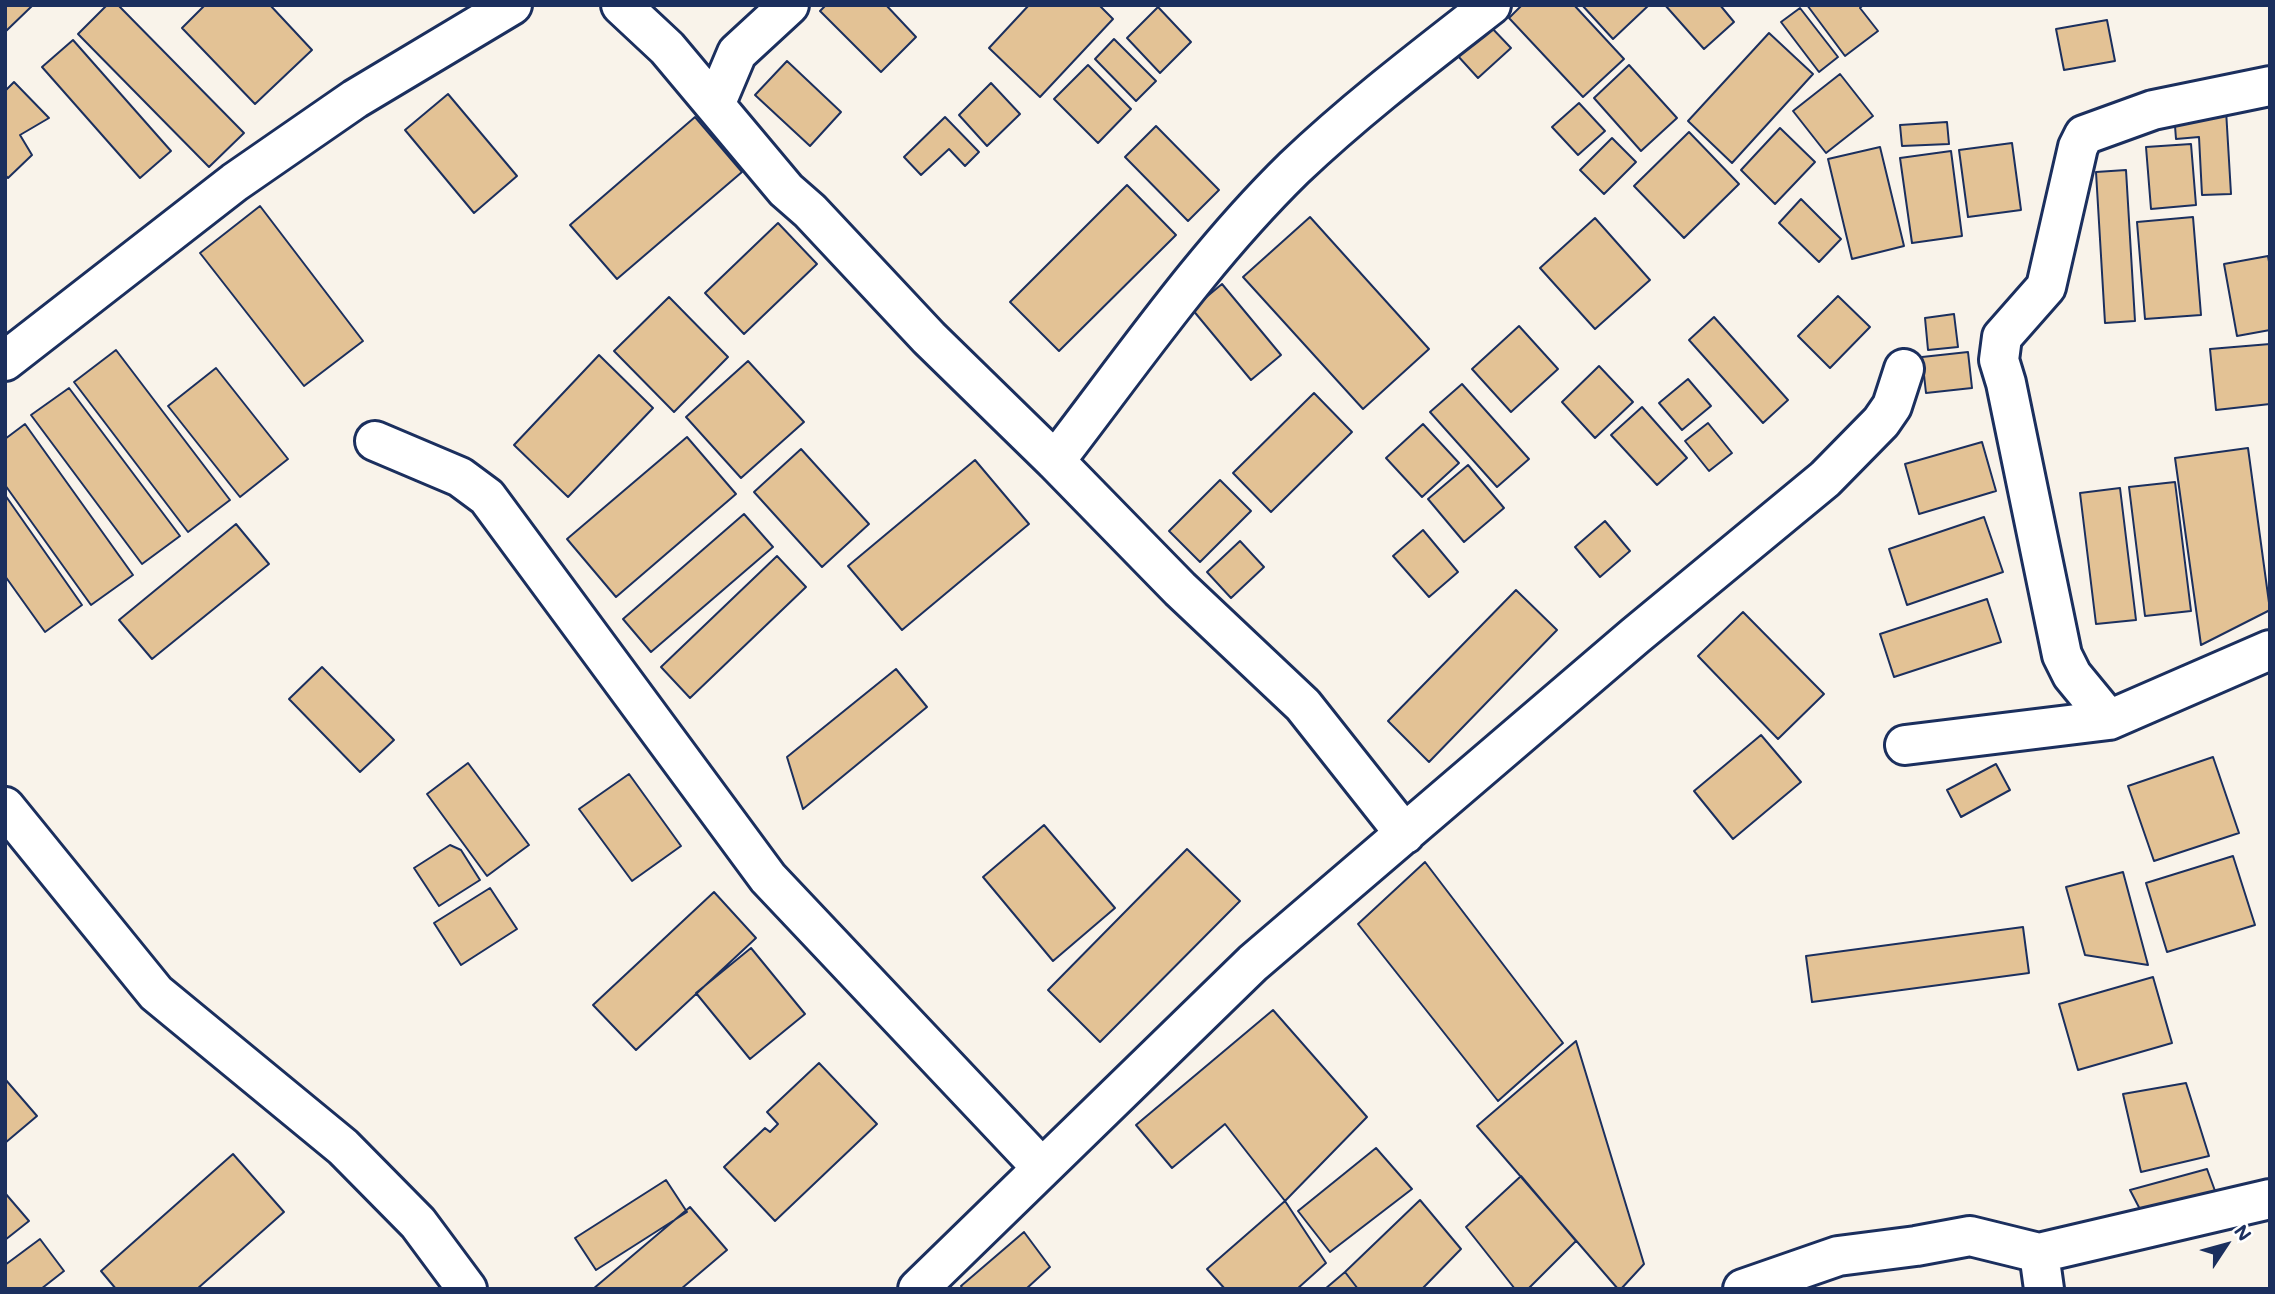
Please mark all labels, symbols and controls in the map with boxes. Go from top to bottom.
north arrow [2191,1210,2261,1280]
text: N [2229,1219,2258,1246]

